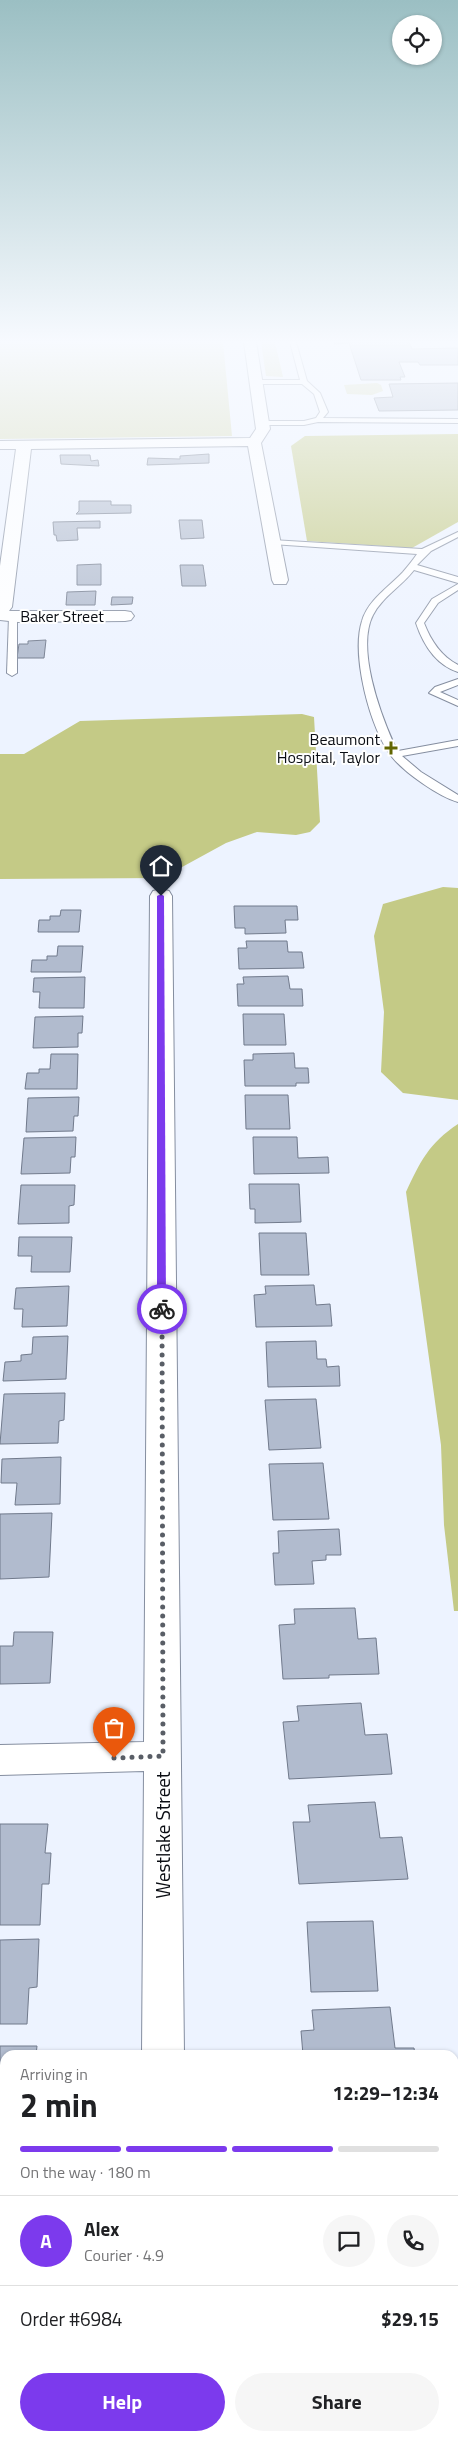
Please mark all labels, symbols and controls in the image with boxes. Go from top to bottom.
map controls [392,15,442,65]
button: locate [392,15,442,65]
street label: Baker Street [20,604,104,628]
place label: Beaumont Hospital, Taylor [277,727,380,769]
marker: Beaumont Hospital, Taylor [384,741,398,755]
pin [140,845,182,896]
icon: home [147,852,175,880]
courier [137,1284,187,1334]
icon: bike [148,1295,176,1323]
pin [93,1707,135,1758]
icon: bag [100,1714,128,1742]
street label: Westlake Street [148,1771,177,1899]
text: Arriving in [20,2062,88,2086]
text: 12:29–12:34 [332,2078,439,2107]
text: 2 min [20,2081,98,2129]
text: On the way · 180 m [20,2160,151,2184]
text: Alex [84,2214,119,2243]
button: chat [323,2215,375,2267]
button: phone [387,2215,439,2267]
text: A [40,2226,52,2255]
text: Courier · 4.9 [84,2243,164,2267]
text: Order #6984 [20,2304,122,2333]
text: $29.15 [381,2304,439,2333]
button: Help [20,2373,225,2431]
button: Share [235,2373,439,2431]

